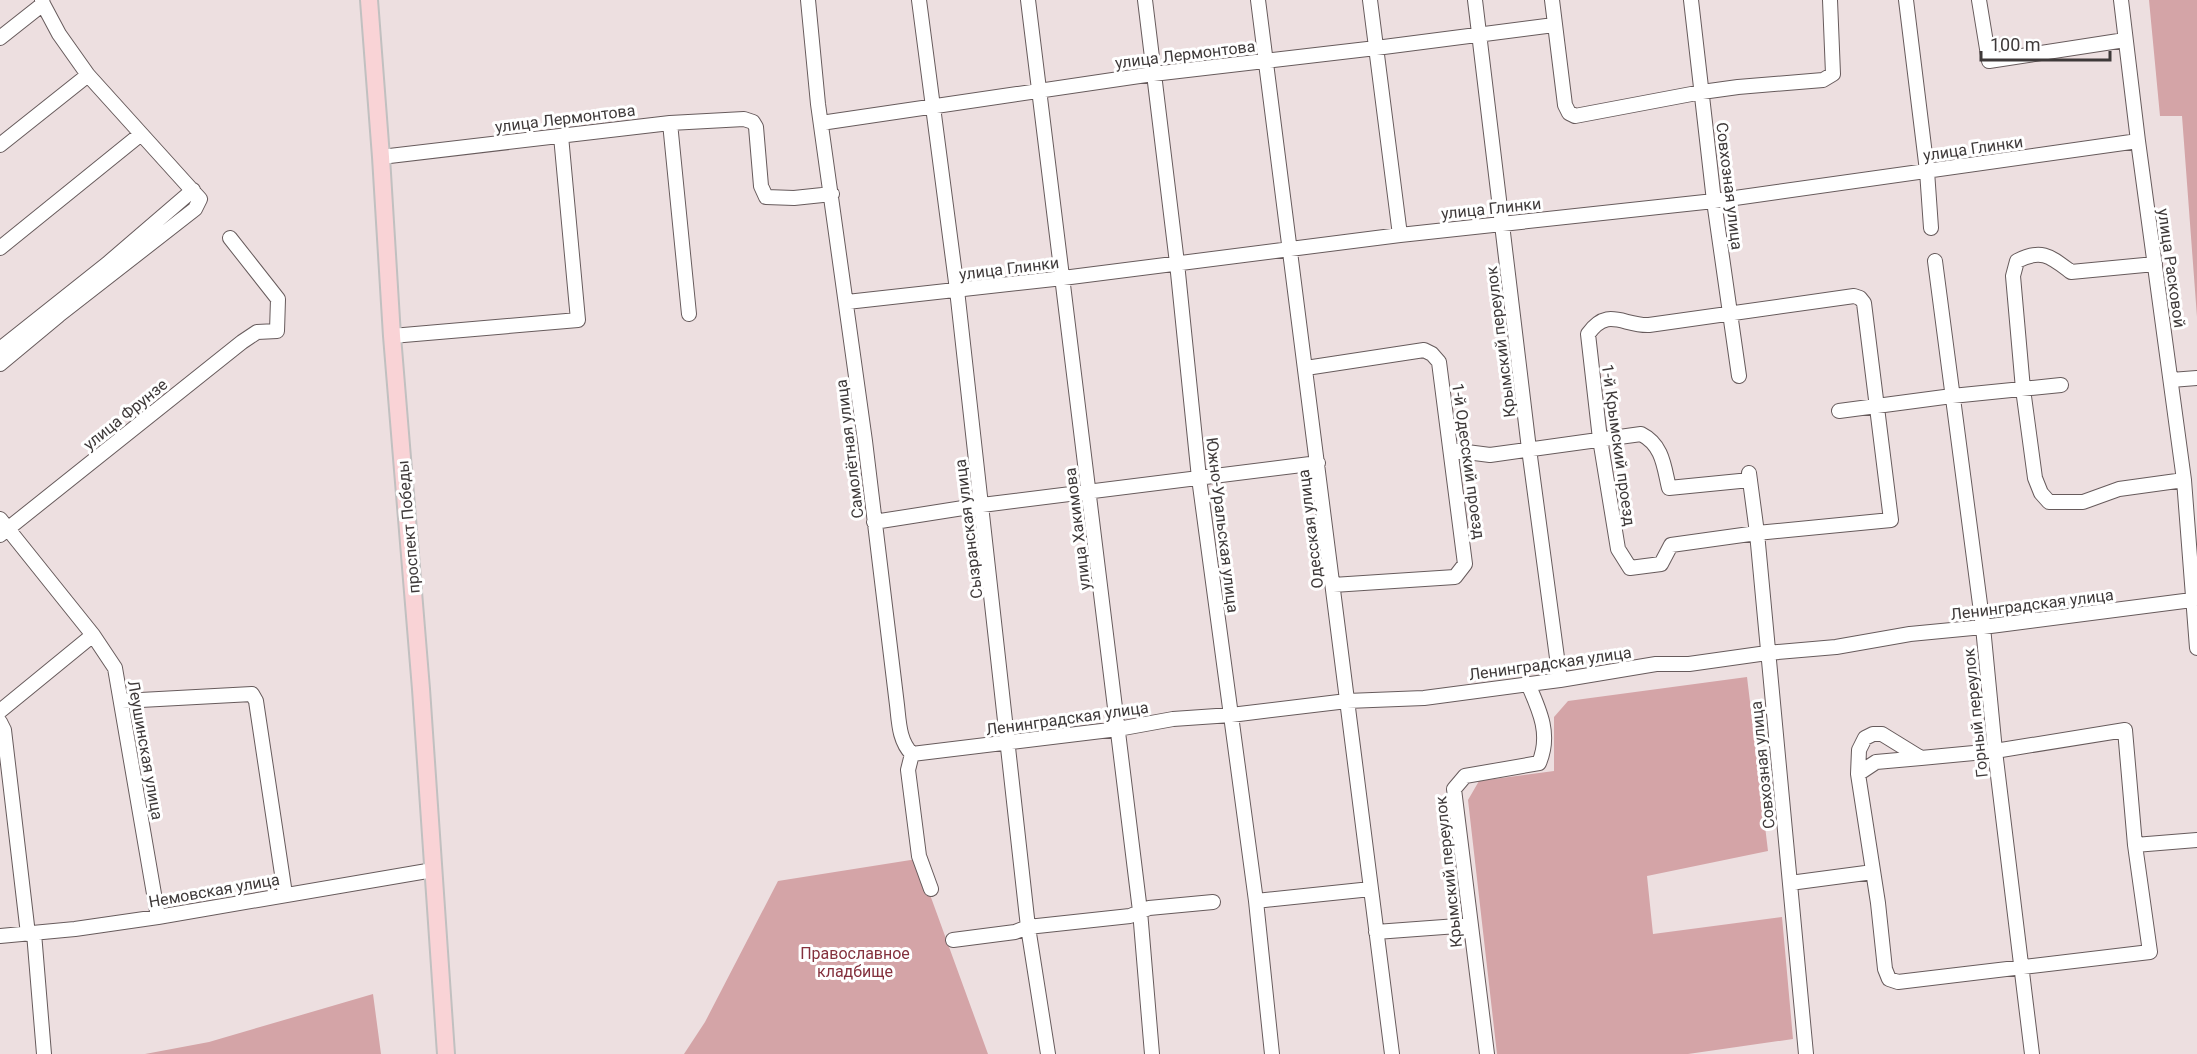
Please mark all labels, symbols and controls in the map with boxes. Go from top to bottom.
scale bar [1981,24,2110,62]
text: 100 m [1990,34,2041,55]
street label: улица Лермонтова [1114,36,1256,73]
street label: улица Лермонтова [494,100,636,137]
street label: Совхозная улица [1712,121,1747,251]
street label: улица Глинки [1922,132,2024,165]
street label: улица Глинки [1440,194,1542,223]
street label: улица Расковой [2154,207,2189,329]
street label: улица Глинки [958,253,1060,284]
street label: Крымский переулок [1482,265,1519,419]
street label: 1-й Крымский проезд [1598,363,1639,527]
street label: улица Фрунзе [79,375,171,454]
street label: Самолётная улица [832,378,867,520]
street label: 1-й Одесский проезд [1448,382,1489,541]
street label: Южно-Уральская улица [1202,436,1243,614]
street label: Сызранская улица [951,458,986,600]
street label: проспект Победы [393,460,424,594]
street label: улица Хакимова [1061,467,1094,591]
street label: Одесская улица [1294,468,1327,590]
street label: Ленинградская улица [1950,585,2115,624]
street label: Ленинградская улица [1468,643,1633,684]
street label: Горный переулок [1959,647,1992,778]
street label: Леушинская улица [124,679,167,821]
street label: Ленинградская улица [985,698,1150,739]
street label: Совхозная улица [1746,700,1779,830]
street label: Крымский переулок [1431,795,1466,949]
street label: Немовская улица [147,870,281,911]
park label: Православное кладбище [800,944,910,981]

